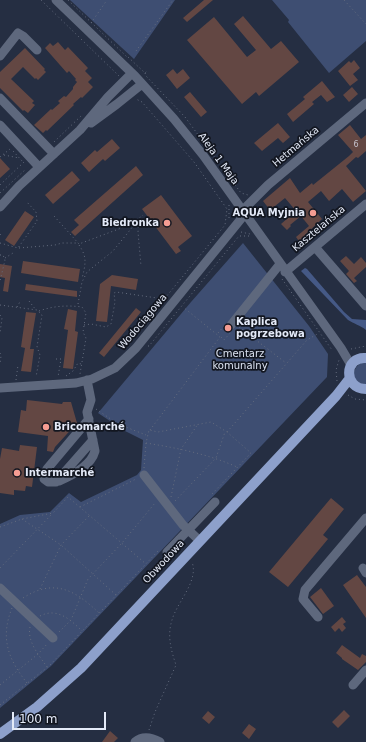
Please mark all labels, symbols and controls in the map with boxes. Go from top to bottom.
street label: Hetmańska [270,124,322,170]
street label: Aleja 1 Maja [195,131,241,187]
house number: 6 [353,140,359,150]
street label: Kasztelańska [290,203,348,255]
place label: AQUA Myjnia [233,207,305,219]
marker: AQUA Myjnia [308,208,318,218]
place label: Biedronka [102,217,159,229]
marker: Biedronka [162,218,172,228]
street label: Wodociągowa [116,292,170,352]
place label: Kaplica pogrzebowa [236,316,305,340]
marker: Kaplica pogrzebowa [223,323,233,333]
park label: Cmentarz komunalny [212,348,268,372]
place label: Bricomarché [54,421,125,433]
marker: Bricomarché [41,422,51,432]
place label: Intermarché [25,467,94,479]
marker: Intermarché [12,468,22,478]
street label: Obwodowa [141,538,187,586]
scale bar [14,704,108,730]
text: 100 m [19,712,57,726]

